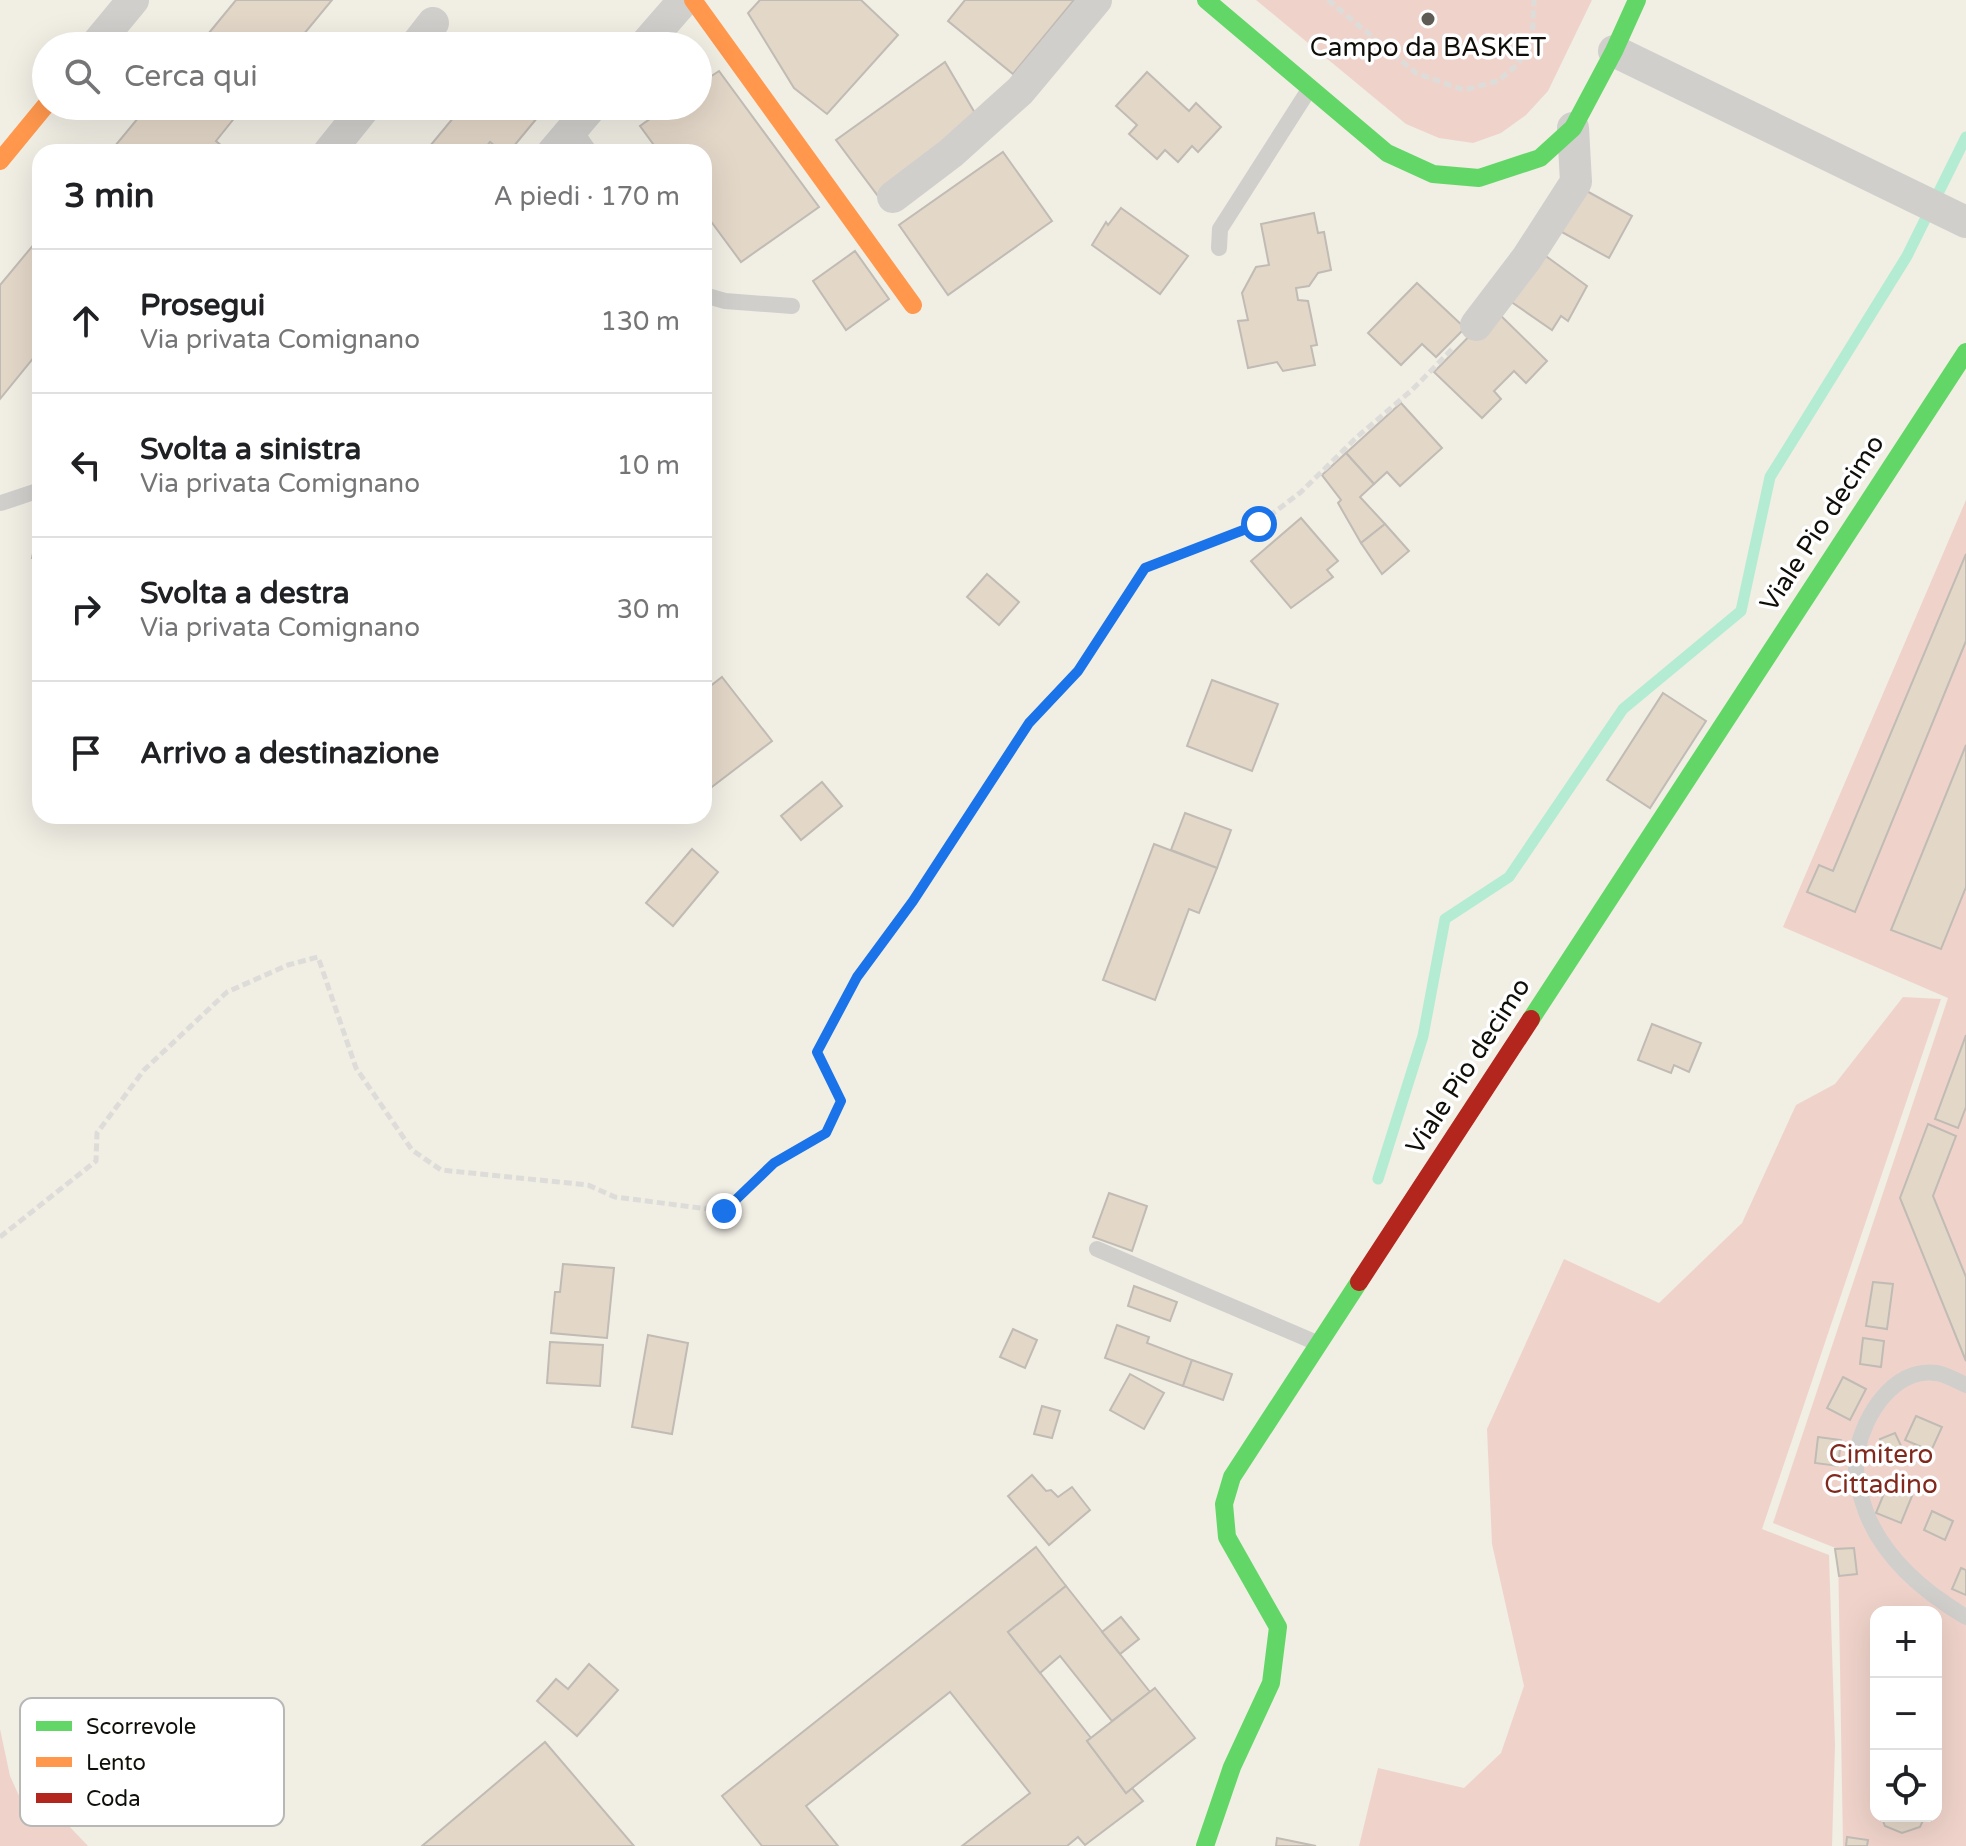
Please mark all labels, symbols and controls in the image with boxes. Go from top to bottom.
marker: Campo da BASKET [1419,10,1437,28]
search box [32,32,712,120]
place label: Campo da BASKET [1310,32,1546,63]
icon: search [60,54,104,98]
text: Cerca qui [124,58,258,95]
text: 3 min [64,176,155,217]
text: A piedi · 170 m [493,181,680,212]
text: Prosegui [140,287,265,324]
icon: ahead [64,299,108,343]
text: 130 m [600,306,680,337]
text: Via privata Comignano [140,324,420,355]
street label: Viale Pio decimo [1753,429,1891,617]
text: Svolta a sinistra [140,431,361,468]
icon: left [64,443,108,487]
text: 10 m [617,450,680,481]
text: Via privata Comignano [140,468,420,499]
route start [1241,506,1277,542]
text: Svolta a destra [140,575,350,612]
icon: right [64,587,108,631]
text: 30 m [617,594,680,625]
text: Via privata Comignano [140,612,420,643]
icon: arrive [64,731,108,775]
text: Arrivo a destinazione [140,735,439,772]
street label: Viale Pio decimo [1399,972,1537,1160]
route end [706,1193,742,1229]
park label: Cimitero Cittadino [1824,1439,1938,1500]
map controls [1870,1606,1942,1822]
button: + [1870,1606,1942,1678]
button: − [1870,1678,1942,1750]
legend [20,1698,284,1826]
text: Scorrevole [86,1714,196,1740]
text: Lento [86,1750,146,1776]
button: locate [1870,1750,1942,1822]
text: Coda [86,1786,141,1812]

